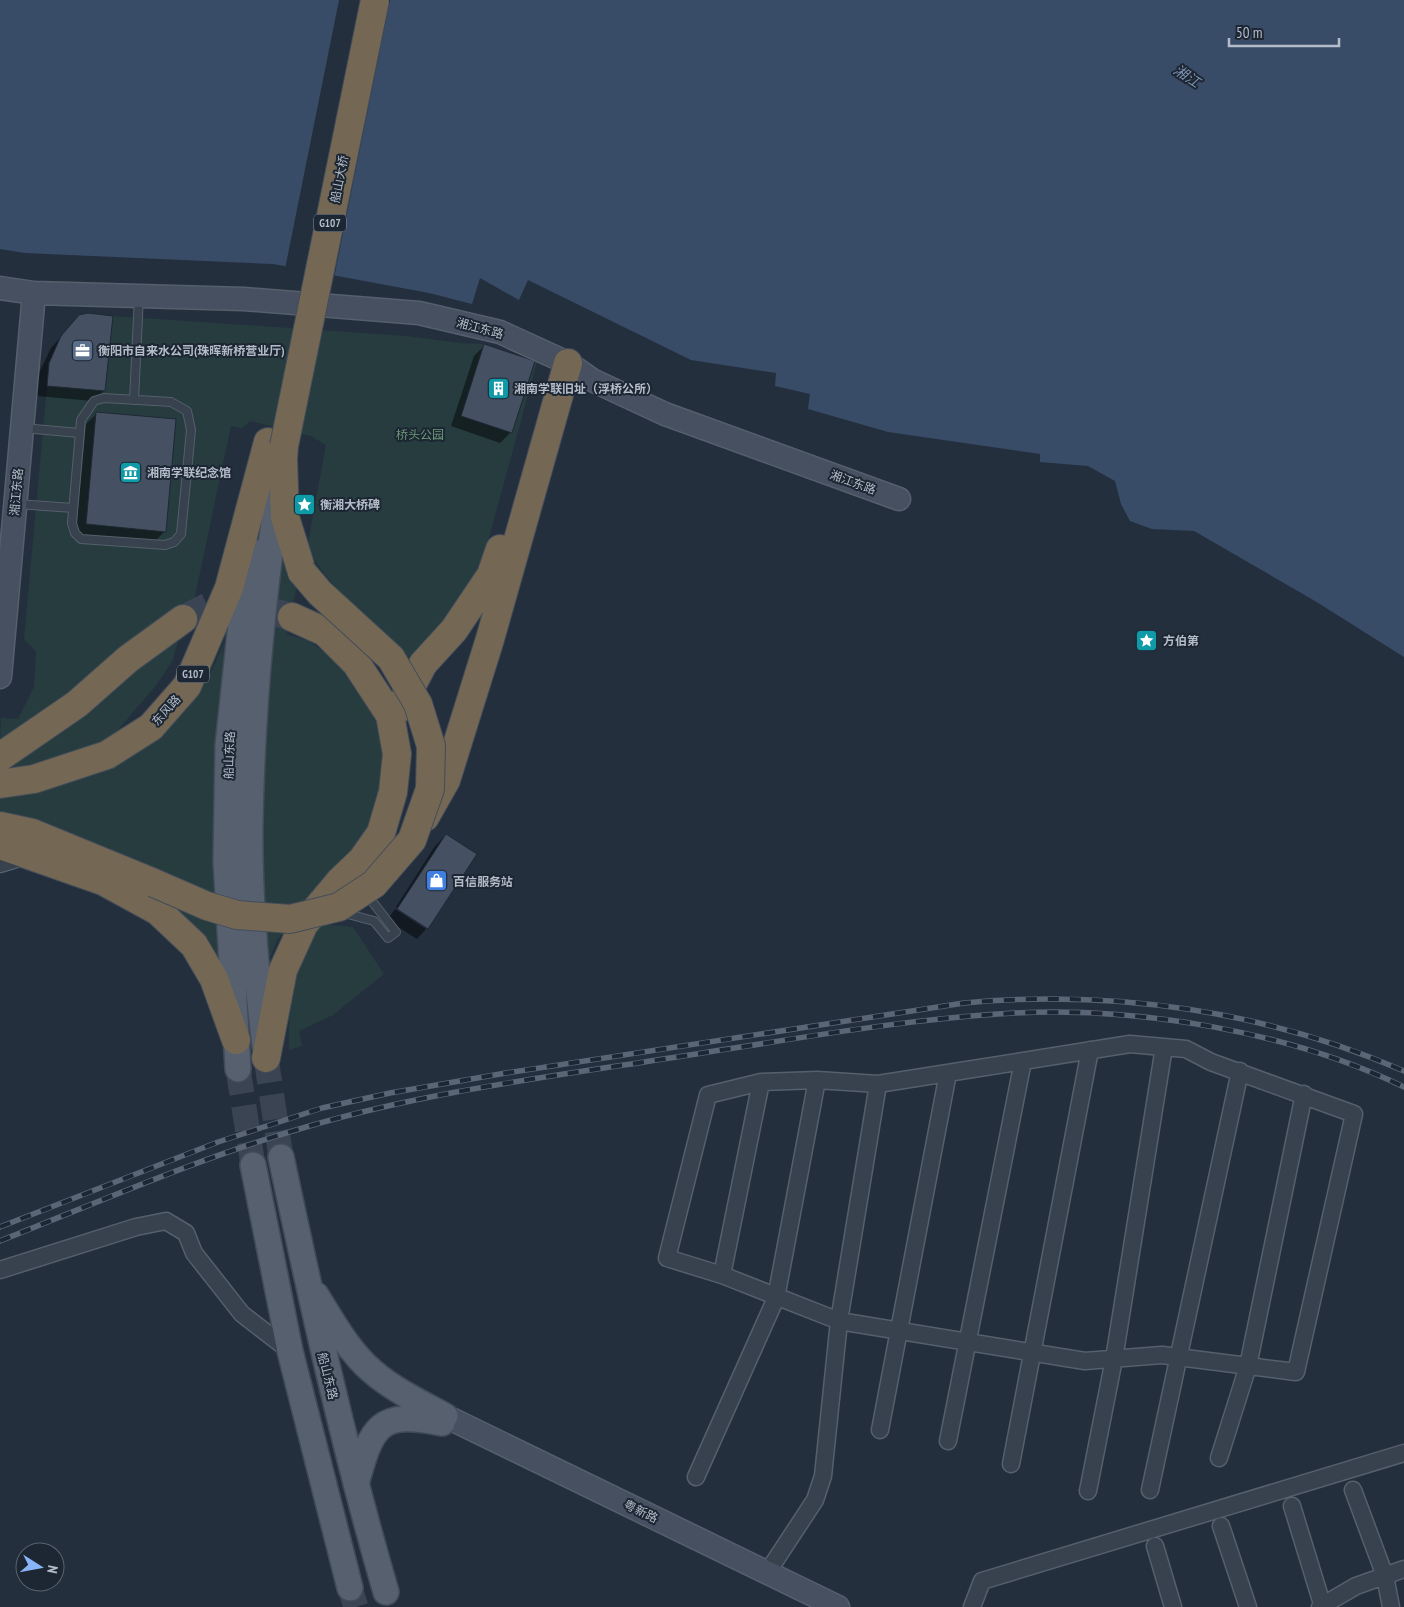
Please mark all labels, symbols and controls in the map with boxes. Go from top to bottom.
scale bar [1229,15,1339,47]
text: 50 m [1236,23,1262,42]
water label: 湘江 [1170,61,1205,92]
street label: 船山大桥 [327,154,351,204]
road number: G107 [314,214,346,232]
street label: 湘江东路 [455,315,505,341]
office icon: 衡阳市自来水公司(珠晖新桥营业厅) [70,338,94,362]
place label: 衡阳市自来水公司(珠晖新桥营业厅) [98,343,285,358]
building icon: 湘南学联旧址（浮桥公所） [486,376,510,400]
place label: 湘南学联旧址（浮桥公所） [514,381,658,396]
park label: 桥头公园 [396,427,444,442]
museum icon: 湘南学联纪念馆 [119,460,143,484]
place label: 湘南学联纪念馆 [147,465,231,480]
street label: 湘江东路 [6,467,26,517]
street label: 湘江东路 [828,467,878,497]
place icon: 衡湘大桥碑 [292,492,316,516]
place label: 衡湘大桥碑 [320,497,380,512]
place icon: 方伯第 [1135,628,1159,652]
place label: 方伯第 [1163,633,1199,648]
road number: G107 [177,666,209,682]
street label: 东风路 [148,692,184,728]
street label: 船山东路 [221,731,237,779]
shop icon: 百信服务站 [425,869,449,893]
place label: 百信服务站 [453,874,513,889]
street label: 船山东路 [315,1351,341,1401]
street label: 粤新路 [622,1496,660,1526]
north arrow [15,1542,65,1592]
text: N [43,1564,62,1575]

